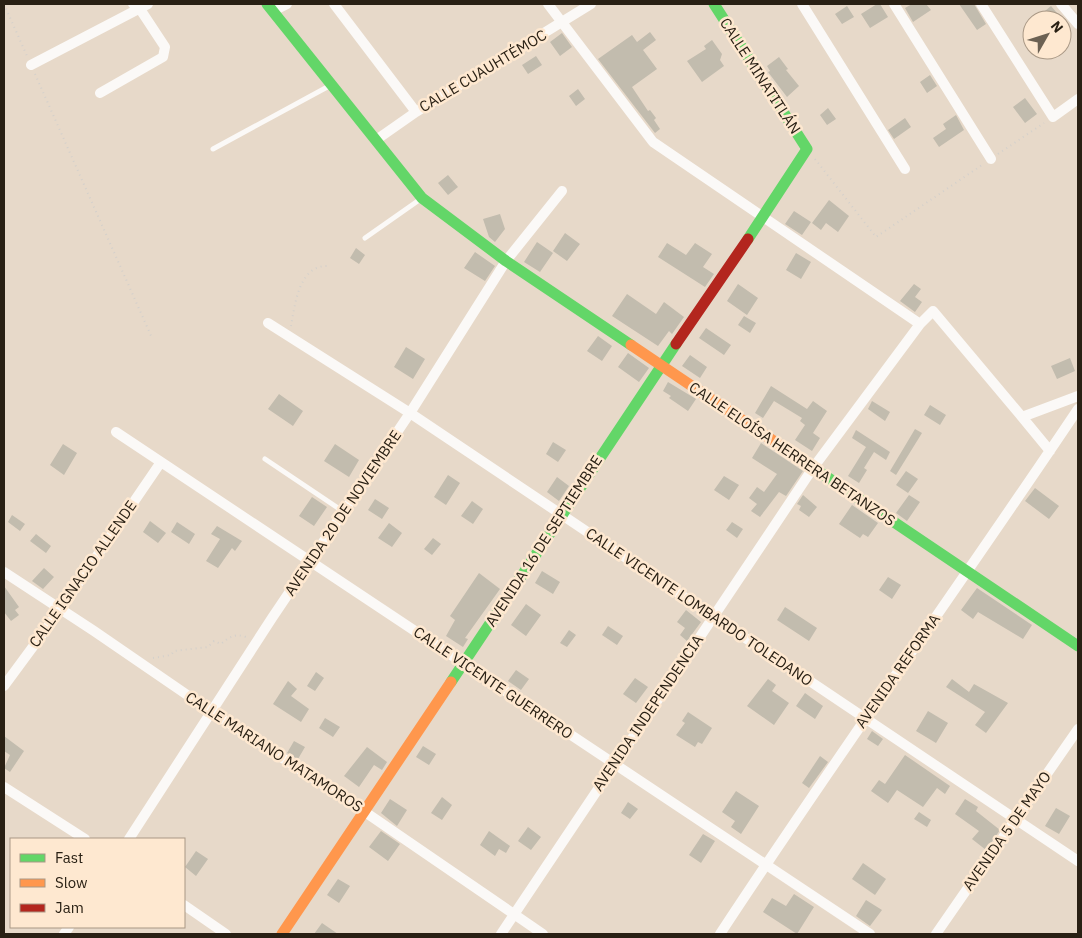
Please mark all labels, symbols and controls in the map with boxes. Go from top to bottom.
north arrow [1022,10,1072,60]
street label: CALLE MINATITLÁN [716,14,805,137]
text: N [1047,17,1067,36]
street label: CALLE CUAUHTÉMOC [416,25,550,116]
street label: CALLE ELOÍSA HERRERA BETANZOS [686,377,899,530]
street label: AVENIDA 20 DE NOVIEMBRE [280,426,405,599]
street label: AVENIDA 16 DE SEPTIEMBRE [481,451,606,630]
street label: CALLE IGNACIO ALLENDE [25,497,141,651]
street label: CALLE VICENTE LOMBARDO TOLEDANO [582,523,816,690]
street label: AVENIDA REFORMA [851,610,944,731]
street label: CALLE VICENTE GUERRERO [410,622,577,743]
street label: AVENIDA INDEPENDENCIA [588,631,707,795]
street label: CALLE MARIANO MATAMOROS [182,687,367,816]
street label: AVENIDA 5 DE MAYO [958,767,1055,894]
legend [10,838,185,928]
text: Fast [55,848,83,867]
text: Slow [55,873,88,892]
text: Jam [55,898,84,917]

